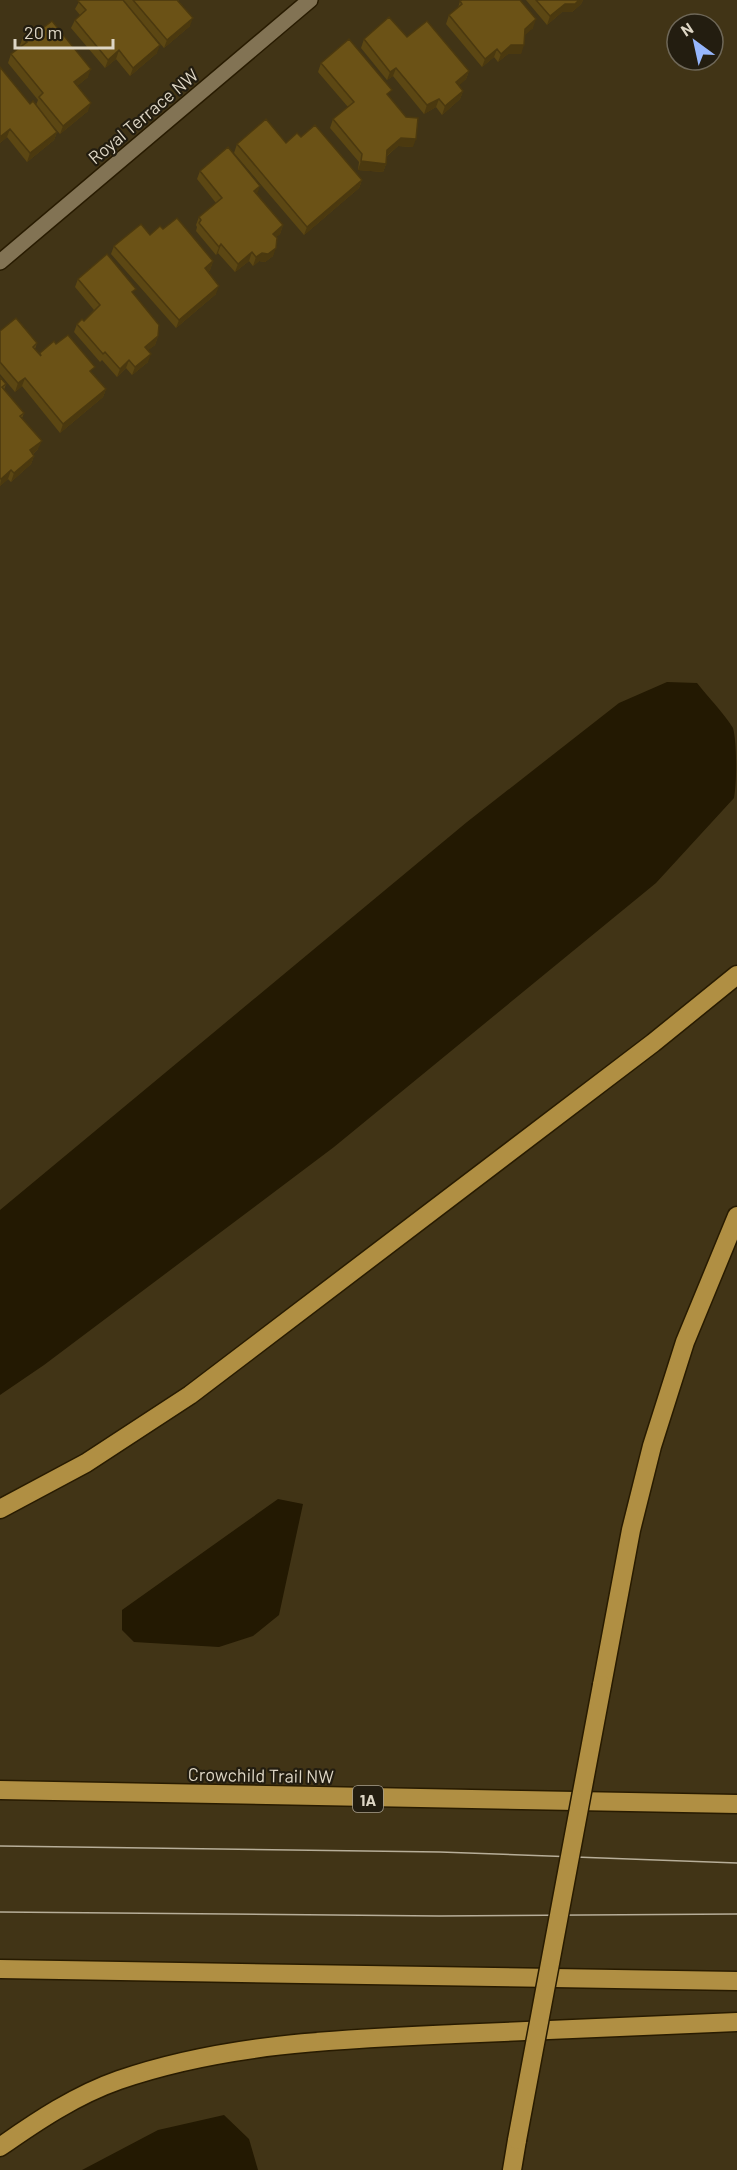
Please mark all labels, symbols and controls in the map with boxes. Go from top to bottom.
scale bar [15,12,112,50]
north arrow [665,12,725,72]
text: N [677,18,696,40]
text: 20 m [24,21,62,43]
street label: Royal Terrace NW [84,63,203,168]
street label: Crowchild Trail NW [188,1763,334,1787]
road number: 1A [353,1786,383,1812]

